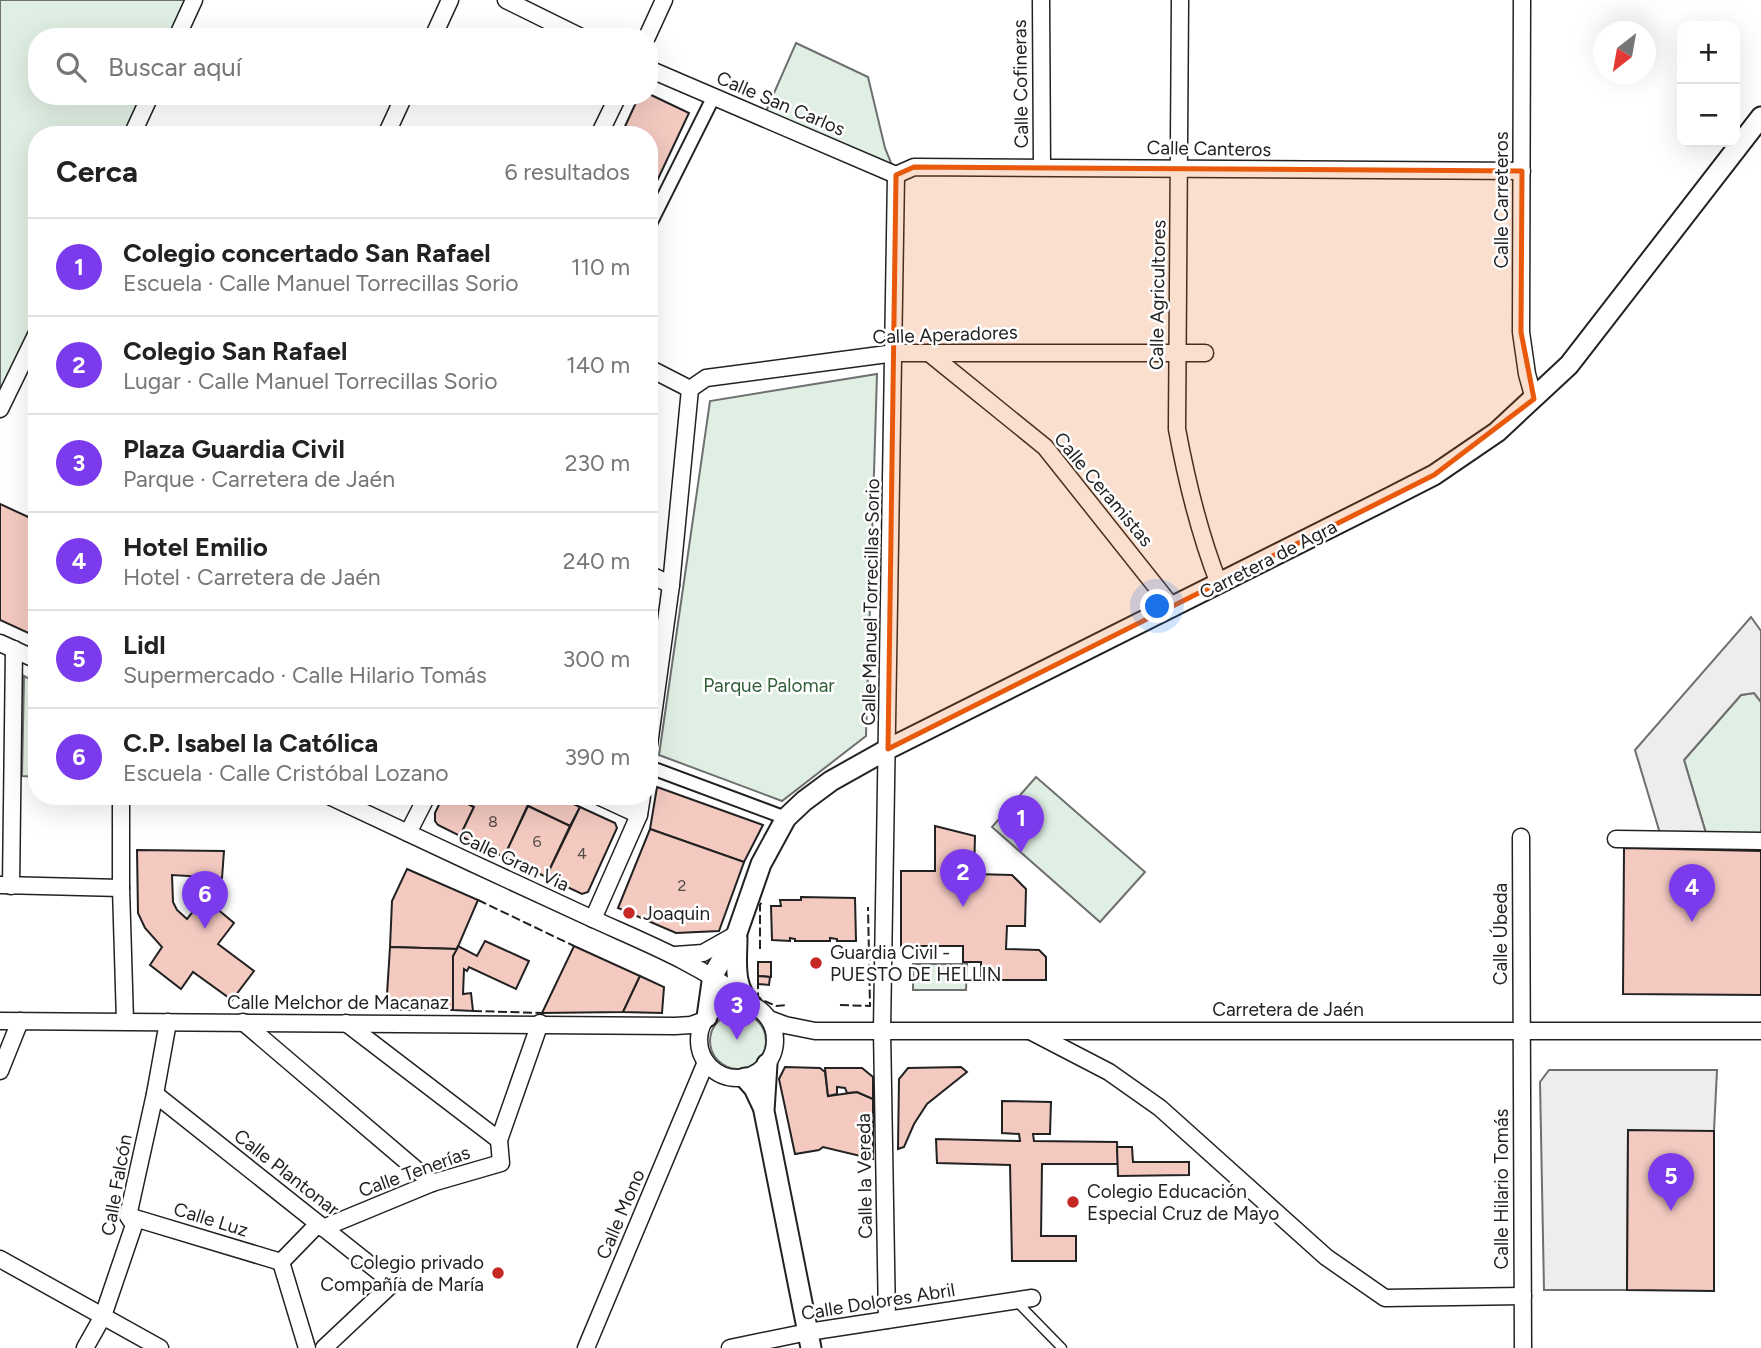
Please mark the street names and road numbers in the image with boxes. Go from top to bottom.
street label: Calle Cofineras [1008,19,1033,149]
street label: Calle San Carlos [713,66,849,141]
street label: Calle Carreteros [1490,131,1513,269]
street label: Calle Canteros [1146,136,1272,161]
street label: Calle Agricultores [1145,219,1170,370]
street label: Calle Aperadores [872,320,1018,349]
street label: Calle Ceramistas [1049,427,1158,551]
street label: Calle Manuel Torrecillas Sorio [857,478,884,726]
street label: Carretera de Agra [1196,515,1341,604]
street label: Calle Gran Via [455,825,573,896]
street label: Calle Úbeda [1489,883,1512,985]
street label: Calle Melchor de Macanaz [227,991,449,1014]
street label: Carretera de Jaén [1212,998,1364,1021]
street label: Calle Hilario Tomás [1490,1108,1513,1269]
street label: Calle la Vereda [852,1113,877,1239]
street label: Calle Plantonar [230,1124,344,1221]
street label: Calle Falcón [96,1132,137,1238]
street label: Calle Tenerías [355,1141,473,1202]
street label: Calle Mono [591,1166,650,1263]
street label: Calle Luz [171,1197,251,1242]
street label: Calle Dolores Abril [800,1278,957,1325]

